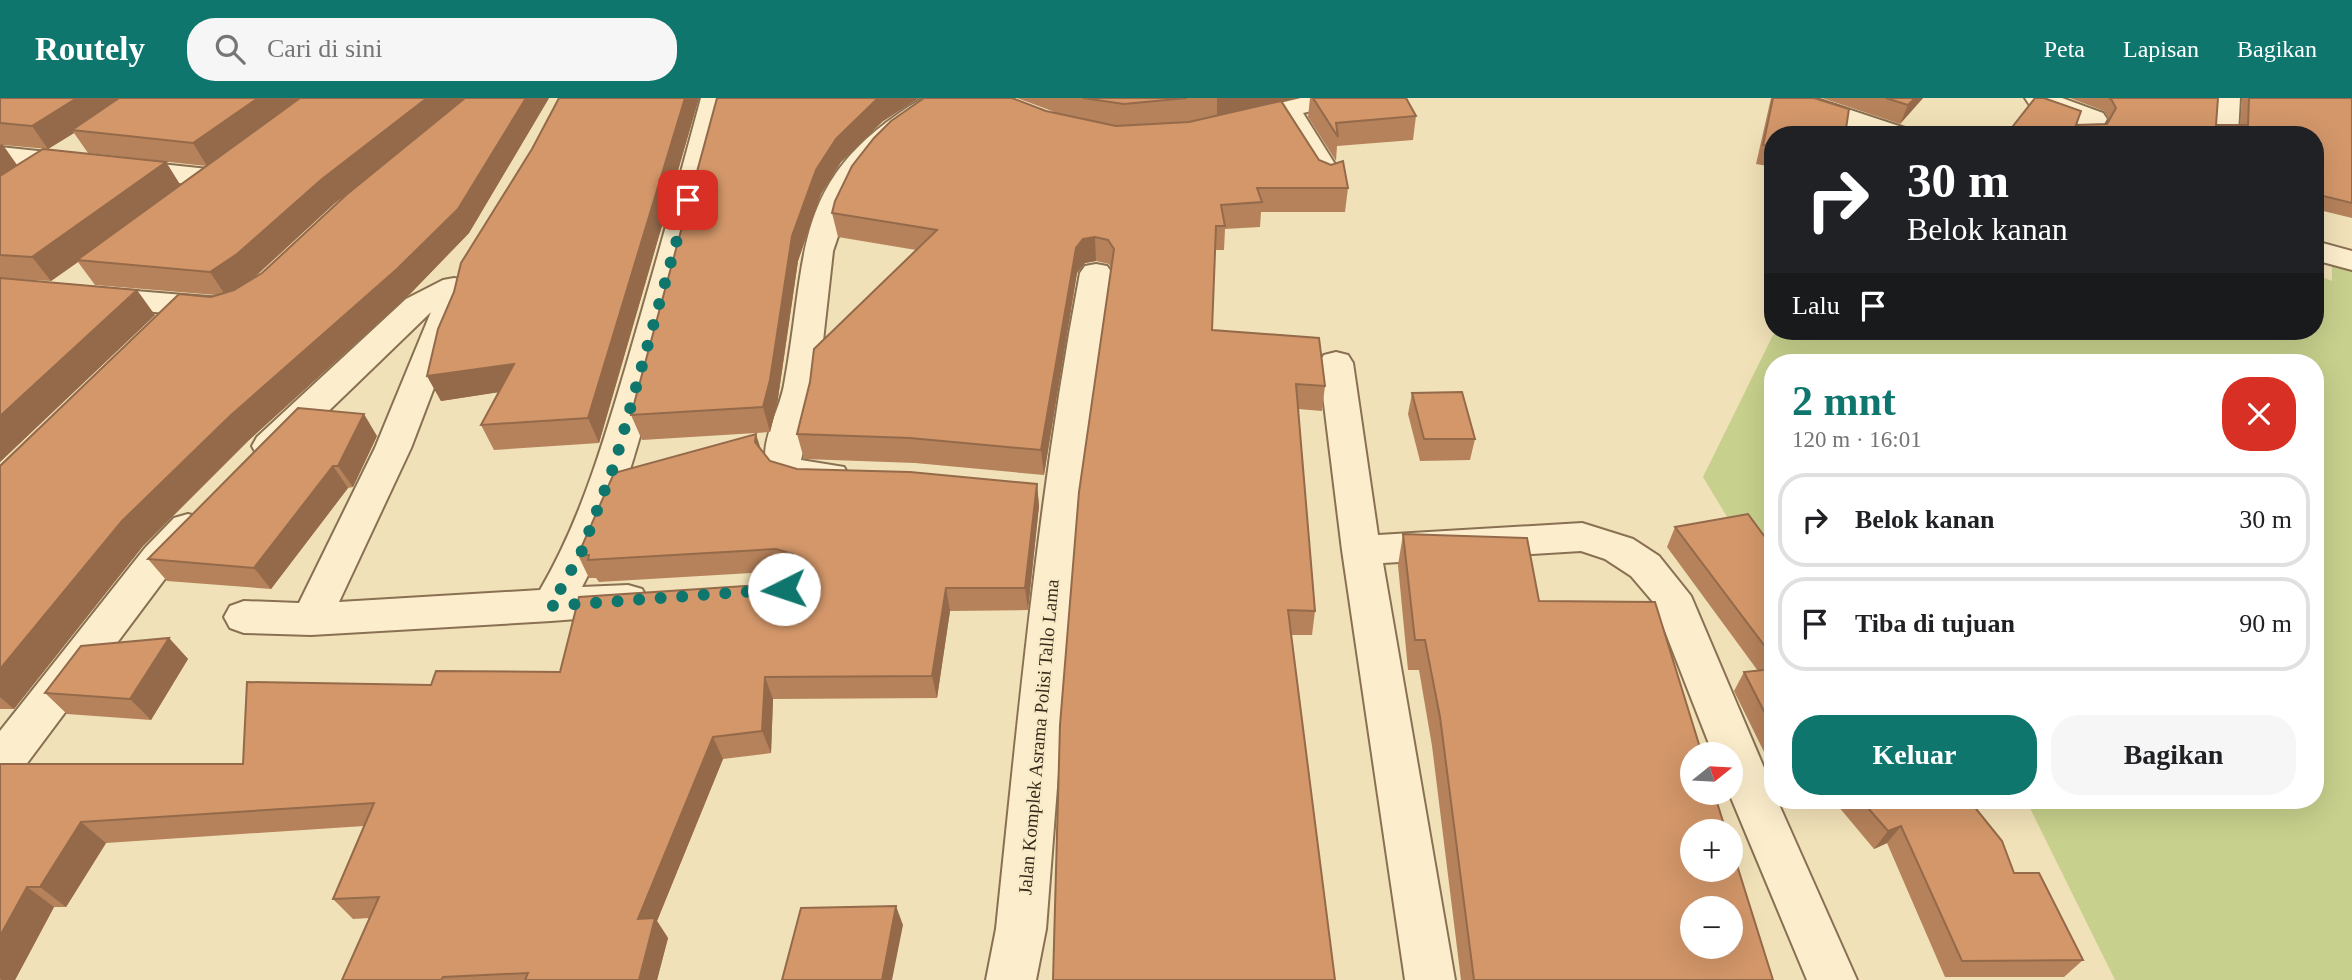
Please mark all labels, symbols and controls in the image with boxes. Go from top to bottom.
search box [187,18,677,81]
icon: search [211,30,249,68]
text: Routely [35,31,145,67]
text: Cari di sini [267,34,383,63]
text: Peta [2044,36,2085,62]
text: Lapisan [2123,36,2199,62]
text: Bagikan [2237,36,2317,62]
text: 30 m [1907,153,2009,208]
icon: right [1792,154,1883,245]
pin [658,170,718,230]
icon: arrive [669,181,707,219]
text: Belok kanan [1907,211,2068,247]
icon: arrive [1854,287,1892,325]
text: Lalu [1792,291,1840,320]
button: close [2222,377,2296,451]
text: 2 mnt [1792,378,1896,424]
text: 120 m · 16:01 [1792,427,1922,452]
icon: right [1796,501,1834,539]
text: Belok kanan [1855,505,1994,534]
text: 30 m [2239,505,2292,534]
position arrow [747,552,821,626]
street label: Jalan Komplek Asrama Polisi Tallo Lama [1014,578,1063,896]
icon: arrive [1796,605,1834,643]
text: Tiba di tujuan [1855,609,2015,638]
text: 90 m [2239,609,2292,638]
button: Keluar [1792,715,2037,795]
button: Bagikan [2051,715,2296,795]
north arrow [1680,742,1743,805]
map controls [1680,742,1743,959]
button: + [1680,819,1743,882]
button: − [1680,896,1743,959]

